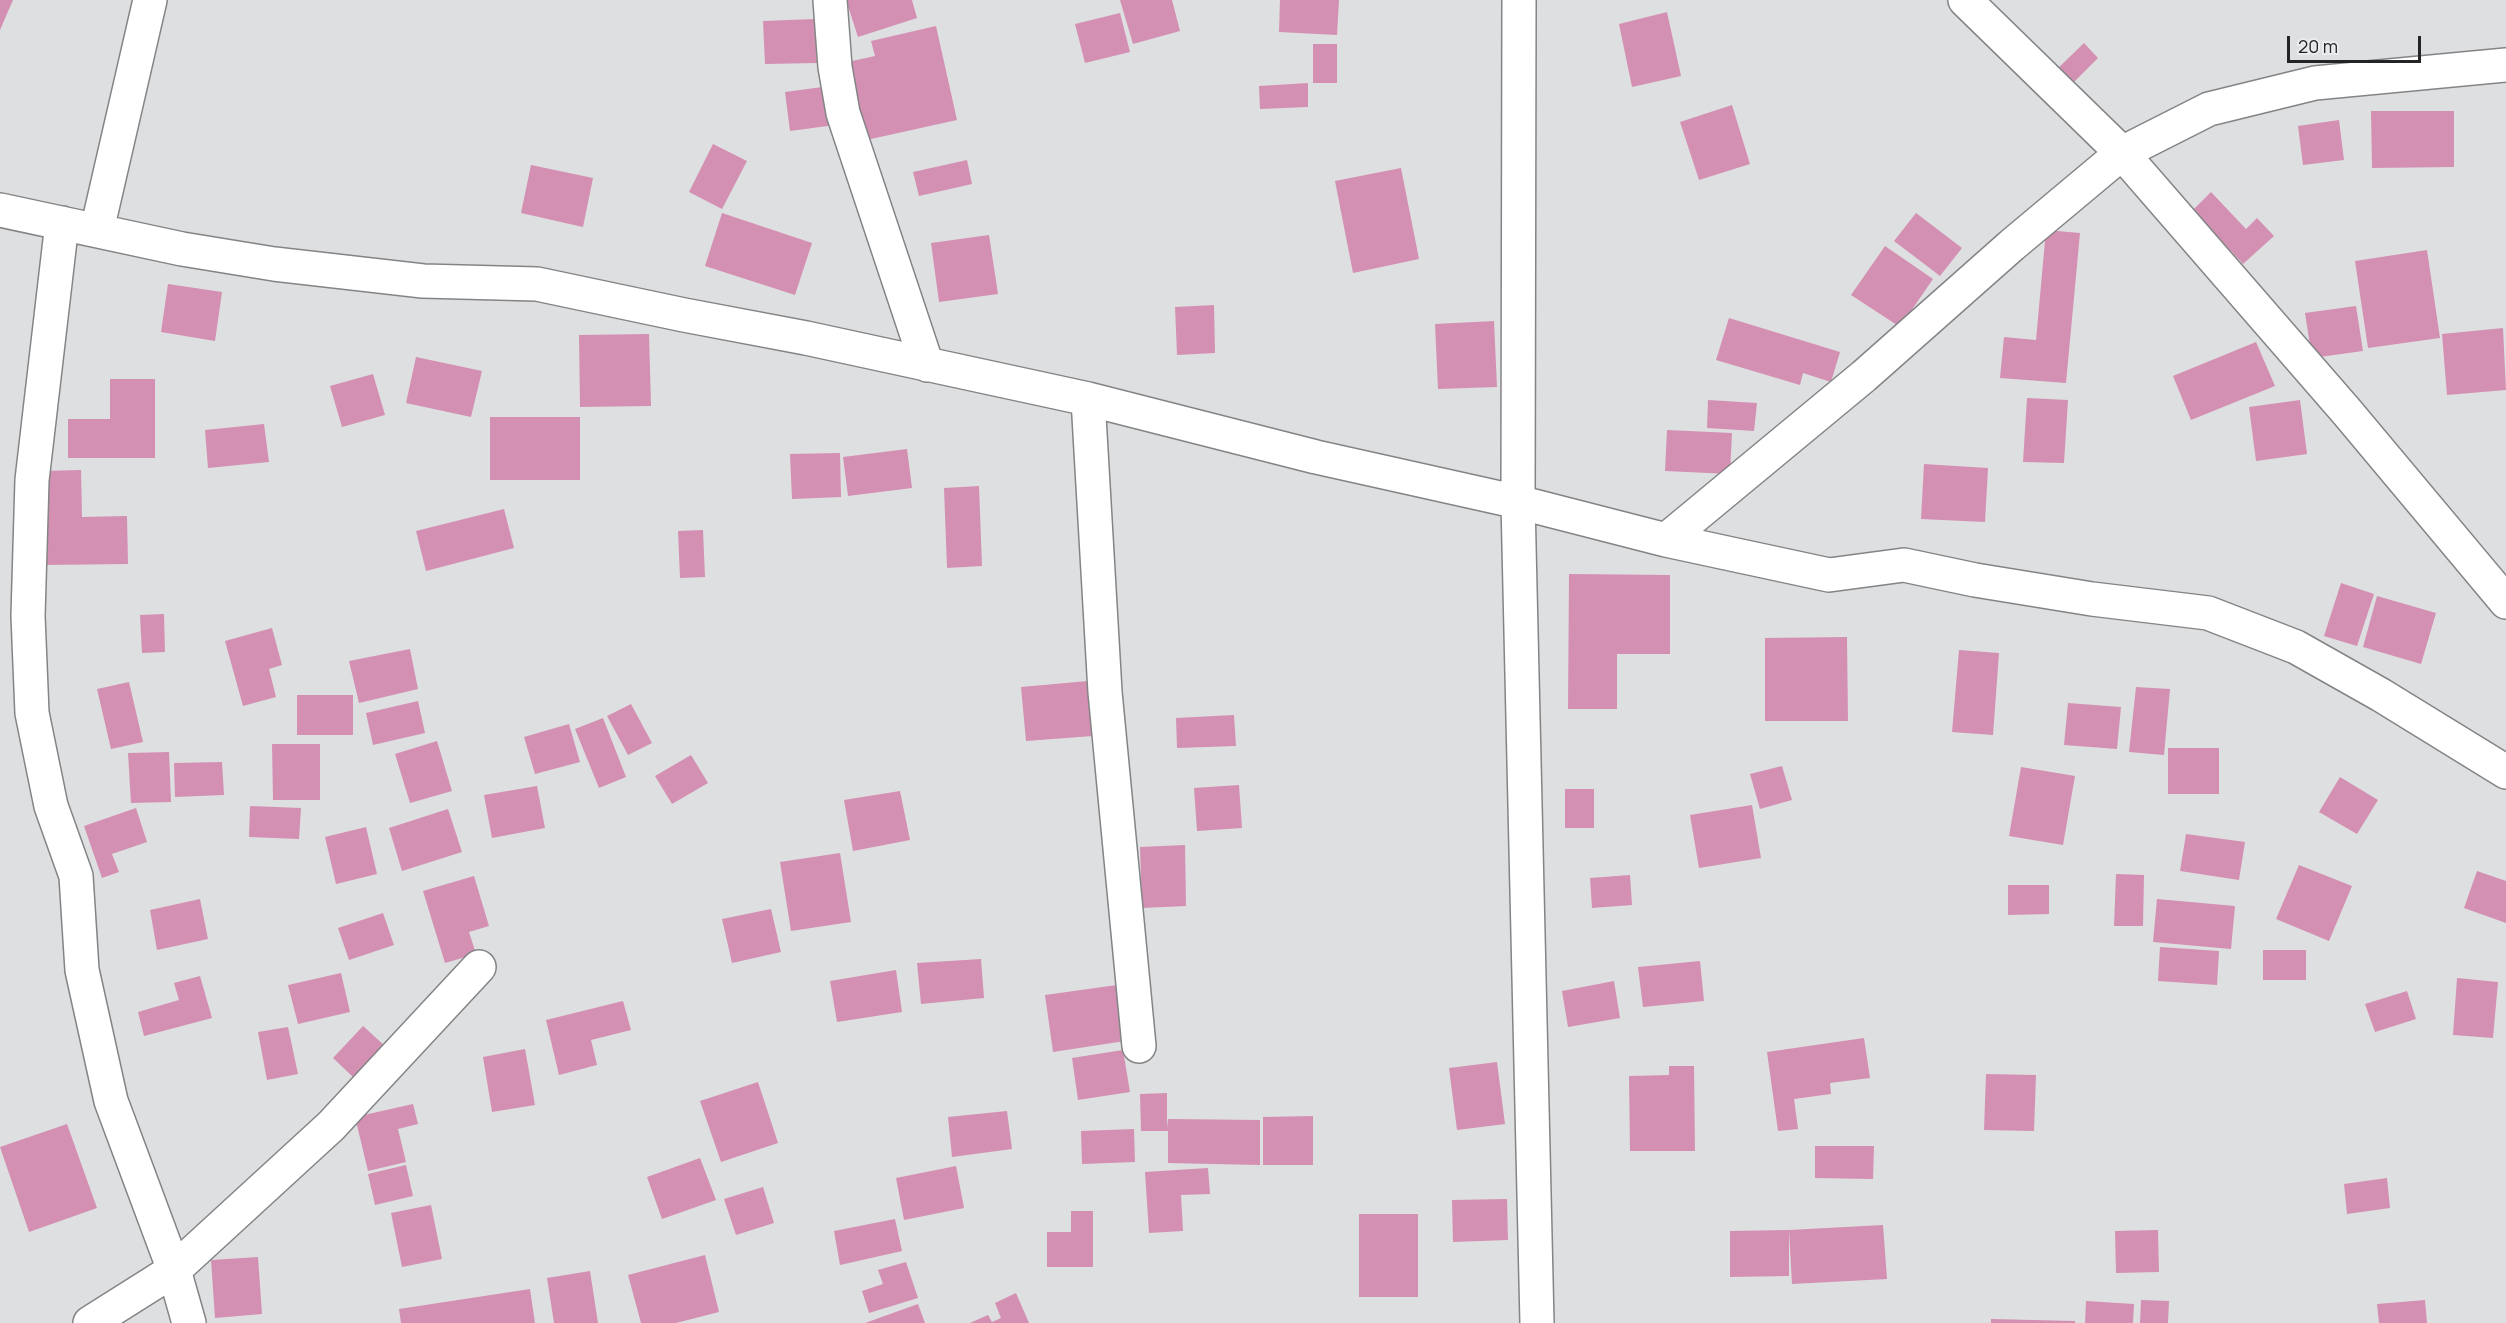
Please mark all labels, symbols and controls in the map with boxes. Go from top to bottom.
scale bar [2290,24,2424,62]
text: 20 m [2298,34,2338,58]

